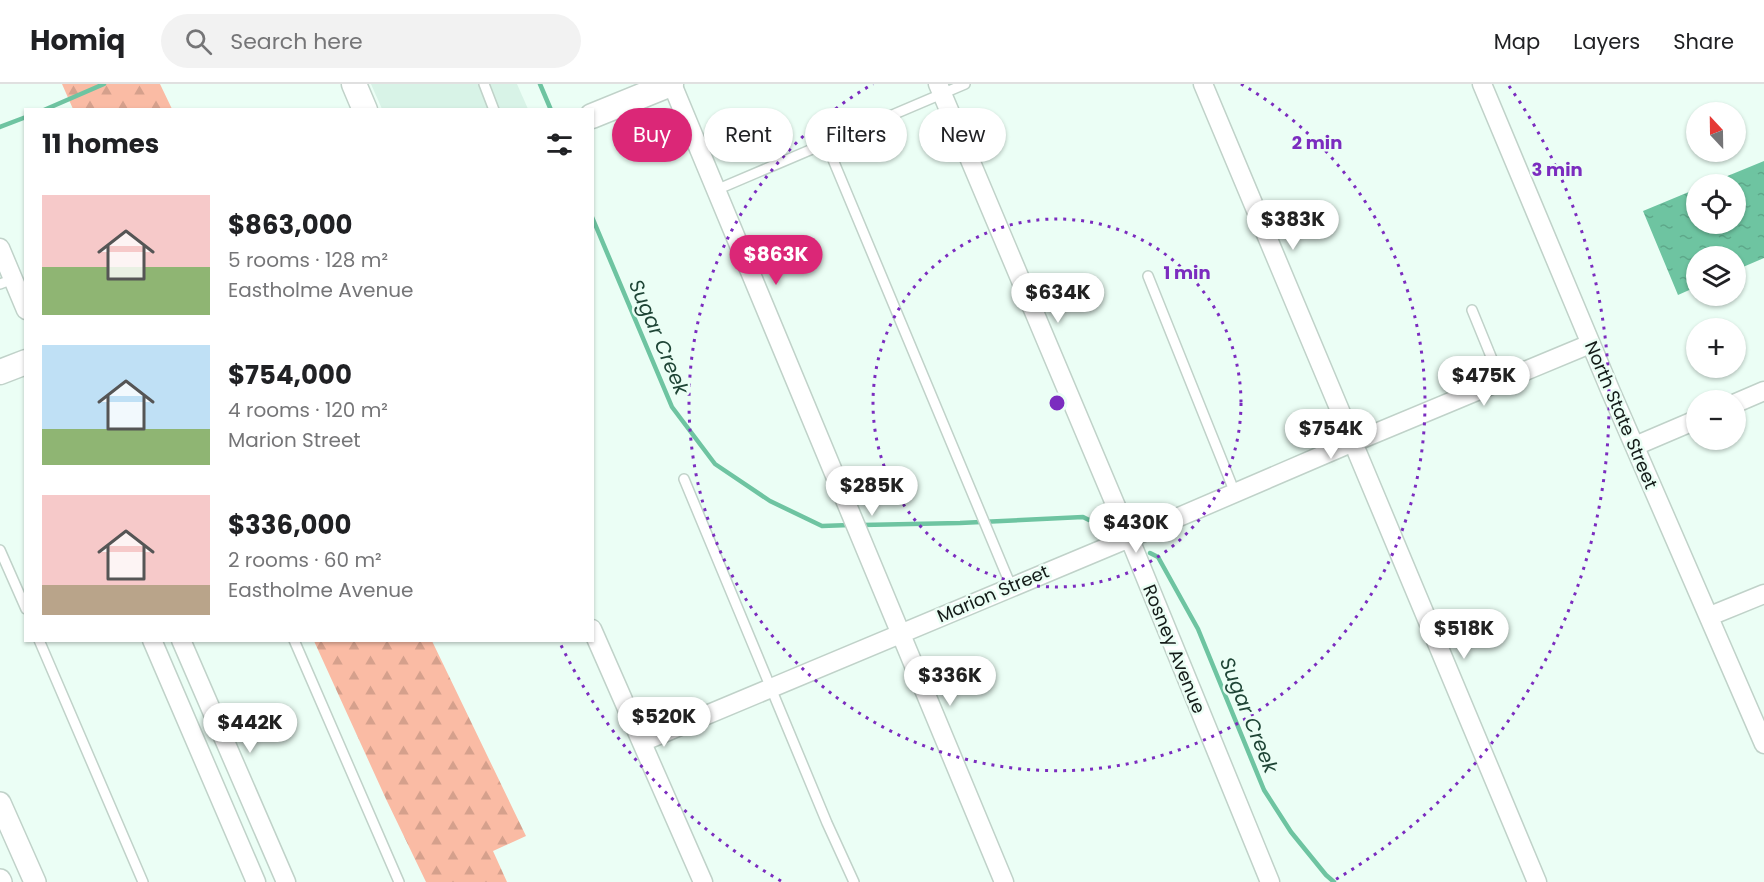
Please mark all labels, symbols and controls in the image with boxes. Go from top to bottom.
search box [161,14,581,68]
text: Homiq [30,21,125,60]
icon: search [182,25,215,58]
text: Search here [230,26,363,57]
text: Map [1494,27,1540,56]
text: Layers [1573,27,1640,56]
text: Share [1673,27,1734,56]
north arrow [1686,102,1746,162]
map controls [1686,102,1746,450]
chip: Buy [612,108,692,162]
chip: Rent [704,108,793,162]
chip: Filters [805,108,907,162]
chip: New [919,108,1006,162]
text: 11 homes [42,126,159,162]
icon: filters [543,128,576,161]
text: 2 min [1292,130,1342,155]
text: 3 min [1531,157,1583,182]
button: locate [1686,174,1746,234]
pin: $383K [1251,200,1335,251]
text: $383K [1261,205,1325,233]
text: $863,000 [228,207,353,243]
icon: home [90,219,162,291]
pin: $863K [734,235,818,286]
text: $863K [744,240,808,268]
text: 5 rooms · 128 m² [228,246,388,274]
button: layers [1686,246,1746,306]
text: 1 min [1163,260,1211,285]
pin: $634K [1016,273,1100,324]
water label: Sugar Creek [622,275,697,401]
text: Eastholme Avenue [228,276,413,304]
text: $634K [1025,278,1091,306]
button: + [1686,318,1746,378]
street label: North State Street [1579,337,1664,493]
pin: $475K [1442,356,1526,407]
text: $754,000 [228,357,352,393]
text: $475K [1452,361,1516,389]
icon: home [90,369,162,441]
button: − [1686,390,1746,450]
centre of rings [1047,393,1067,413]
text: 4 rooms · 120 m² [228,396,388,424]
pin: $754K [1289,409,1373,460]
text: $754K [1299,414,1363,442]
text: Marion Street [228,426,361,454]
pin: $285K [830,466,914,517]
text: $285K [840,471,904,499]
pin: $430K [1094,503,1178,554]
text: $336,000 [228,507,351,543]
text: $430K [1103,508,1169,536]
icon: home [90,519,162,591]
text: 2 rooms · 60 m² [228,546,382,574]
street label: Marion Street [933,559,1053,628]
text: Eastholme Avenue [228,576,413,604]
street label: Rosney Avenue [1137,581,1212,717]
pin: $518K [1422,609,1506,660]
text: $518K [1434,614,1494,642]
water label: Sugar Creek [1213,653,1286,779]
pin: $336K [908,656,992,707]
text: $336K [918,661,982,689]
pin: $520K [622,697,706,748]
text: $520K [632,702,696,730]
pin: $442K [208,703,292,754]
text: $442K [217,708,283,736]

